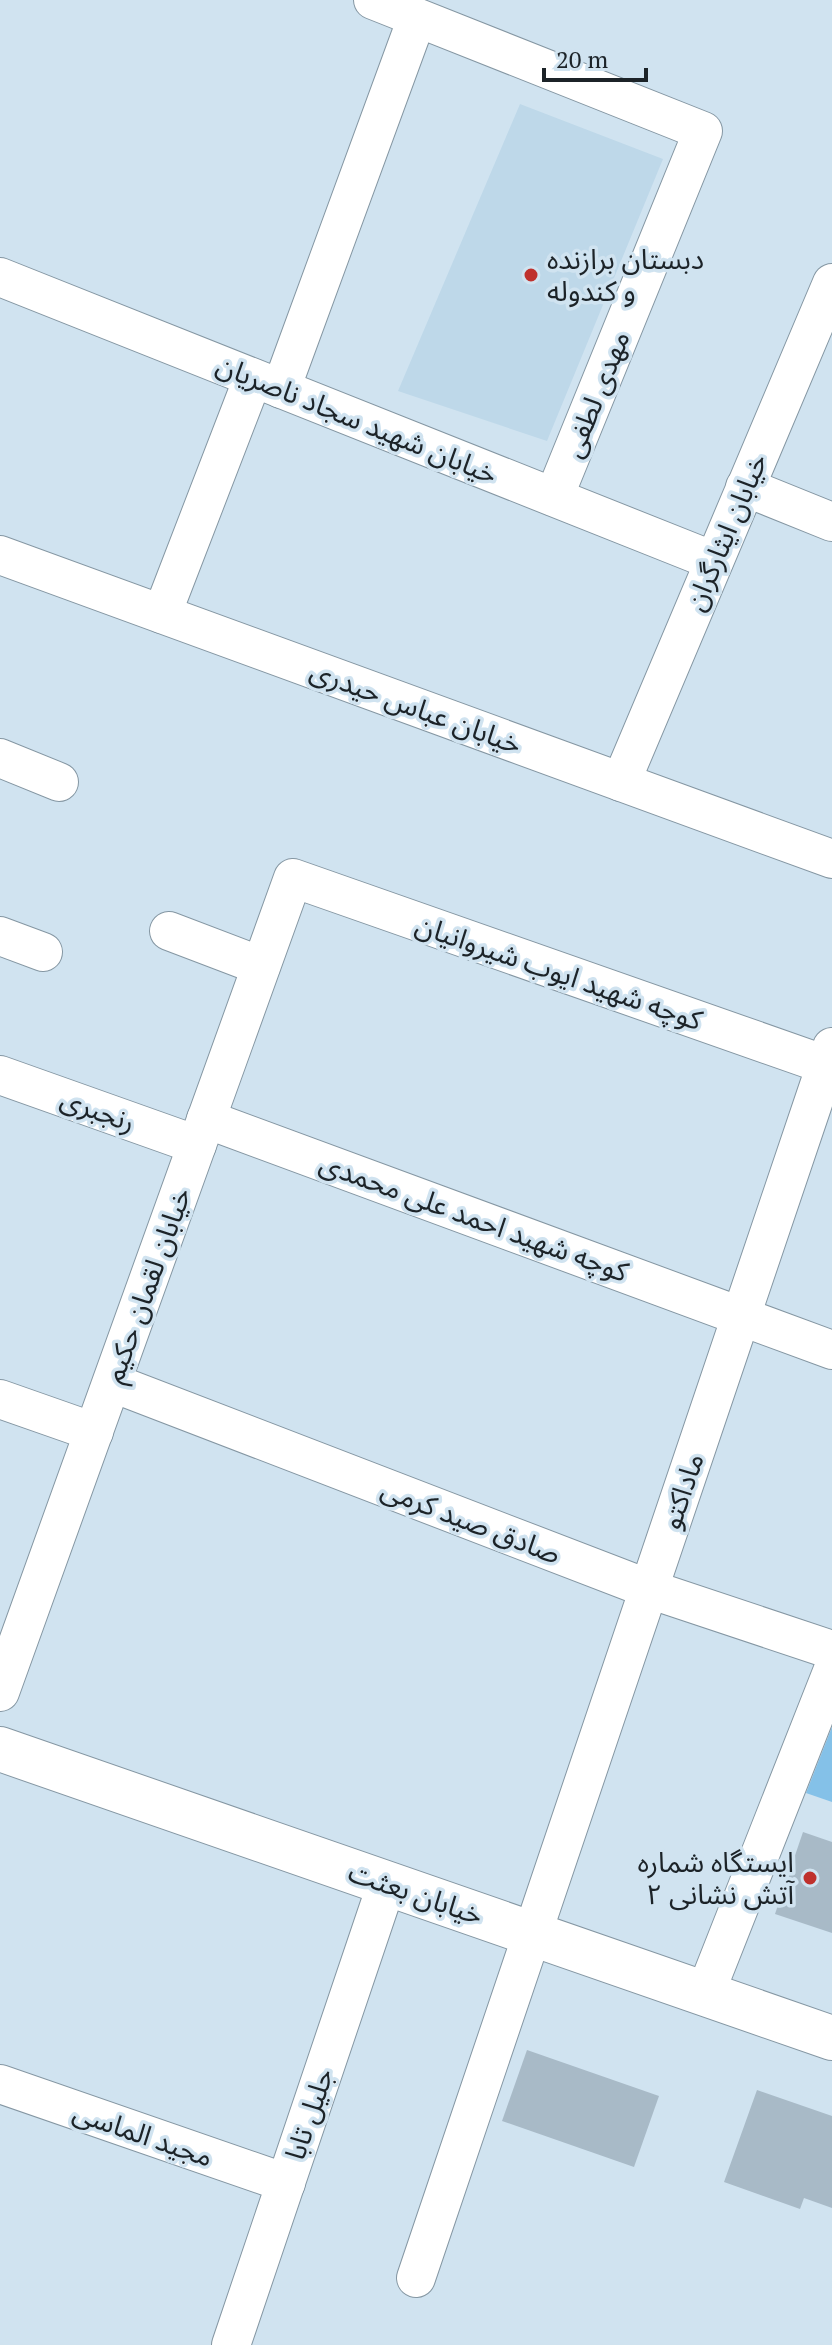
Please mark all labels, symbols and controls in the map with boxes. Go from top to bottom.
scale bar [544,32,646,82]
text: 20 m [556,43,608,75]
place label: دبستان برازنده و کندوله [547,240,704,309]
marker: دبستان برازنده و کندوله [522,266,540,284]
street label: مهدی لطفی [553,325,638,463]
street label: خیابان شهید سجاد ناصریان [211,345,503,492]
street label: خیابان ایثارگران [676,448,775,616]
street label: خیابان عباس حیدری [305,651,527,762]
street label: کوچه شهید ایوب شیروانیان [411,905,708,1038]
street label: رنجبری [56,1079,141,1140]
street label: کوچه شهید احمد علی محمدی [315,1143,634,1290]
street label: خیابان لقمان حکیم [94,1182,203,1389]
street label: ماداکتو [651,1448,712,1534]
street label: صادق صید کرمی [376,1469,566,1572]
place label: ایستگاه شماره ۲ آتش نشانی [637,1843,796,1912]
street label: خیابان بعثت [344,1852,488,1933]
marker: ایستگاه شماره ۲ آتش نشانی [801,1869,819,1887]
street label: جلیل تابا [276,2063,341,2165]
street label: مجید الماسی [68,2092,218,2175]

